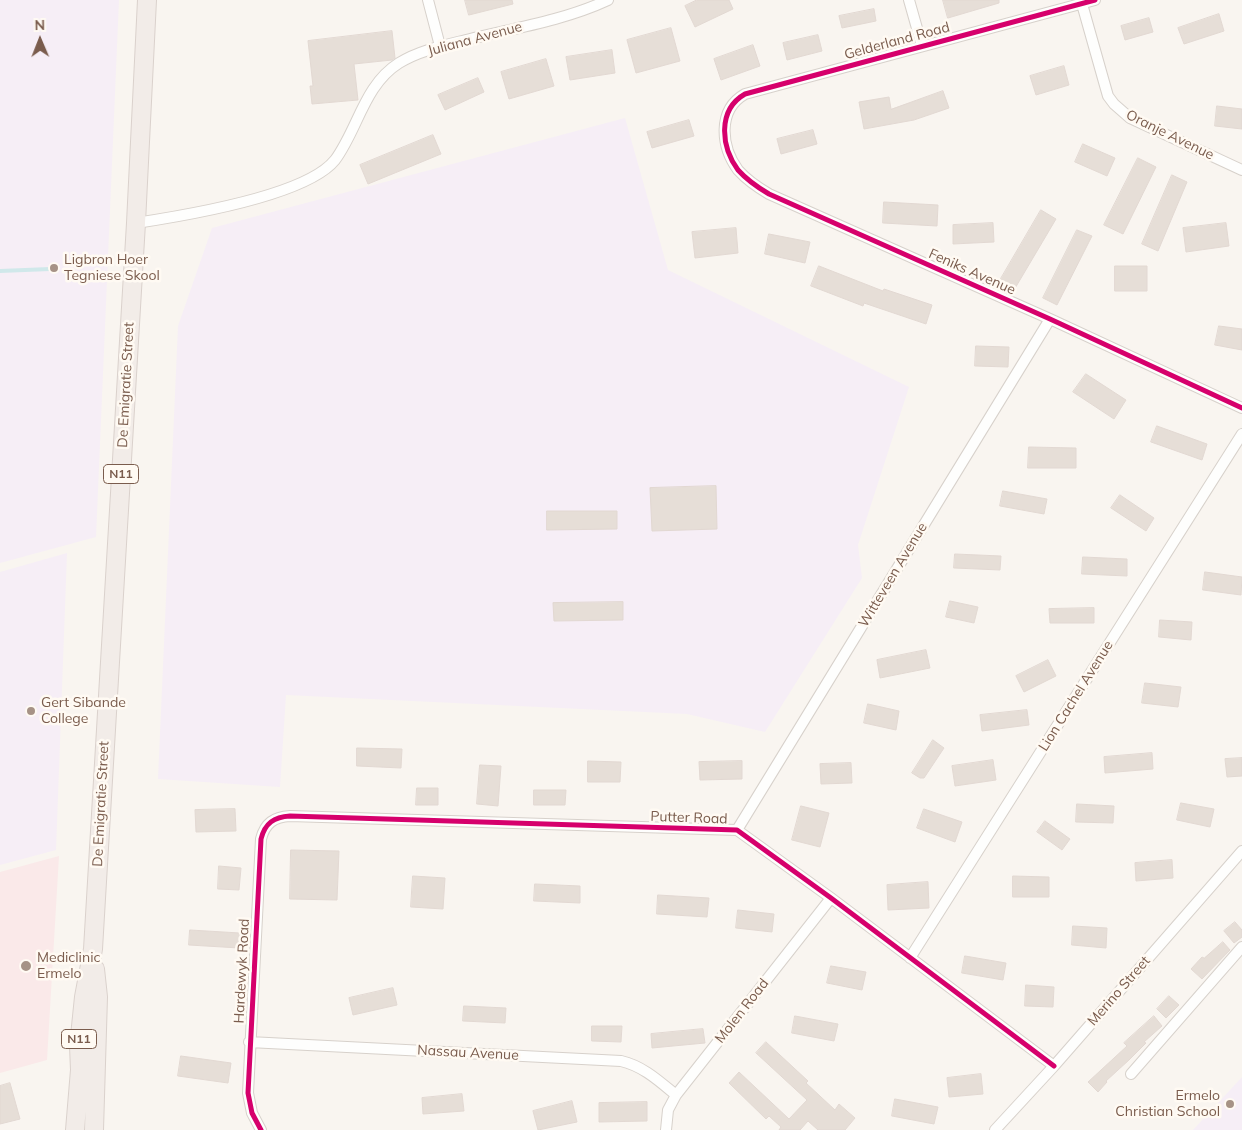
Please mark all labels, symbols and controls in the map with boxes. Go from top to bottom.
north arrow [15,15,65,65]
text: N [34,16,45,34]
street label: Juliana Avenue [426,18,524,60]
street label: Gelderland Road [842,19,952,63]
street label: Oranje Avenue [1123,106,1217,164]
street label: Feniks Avenue [926,245,1018,299]
place label: Ligbron Hoer Tegniese Skool [64,252,160,284]
marker: Ligbron Hoer Tegniese Skool [48,262,60,274]
street label: De Emigratie Street [114,322,138,448]
road number: N11 [104,464,138,484]
street label: Witteveen Avenue [855,520,931,630]
street label: Lion Cachel Avenue [1035,638,1117,754]
place label: Gert Sibande College [41,695,126,728]
marker: Gert Sibande College [25,705,37,717]
street label: De Emigratie Street [89,741,113,867]
street label: Putter Road [650,808,728,828]
street label: Hardewyk Road [231,918,253,1024]
place label: Mediclinic Ermelo [37,950,100,982]
street label: Merino Street [1084,953,1154,1029]
marker: Mediclinic Ermelo [19,959,33,973]
street label: Molen Road [712,975,772,1047]
road number: N11 [62,1030,96,1048]
street label: Nassau Avenue [417,1042,519,1064]
place label: Ermelo Christian School [1115,1088,1220,1120]
marker: Ermelo Christian School [1224,1098,1236,1110]

